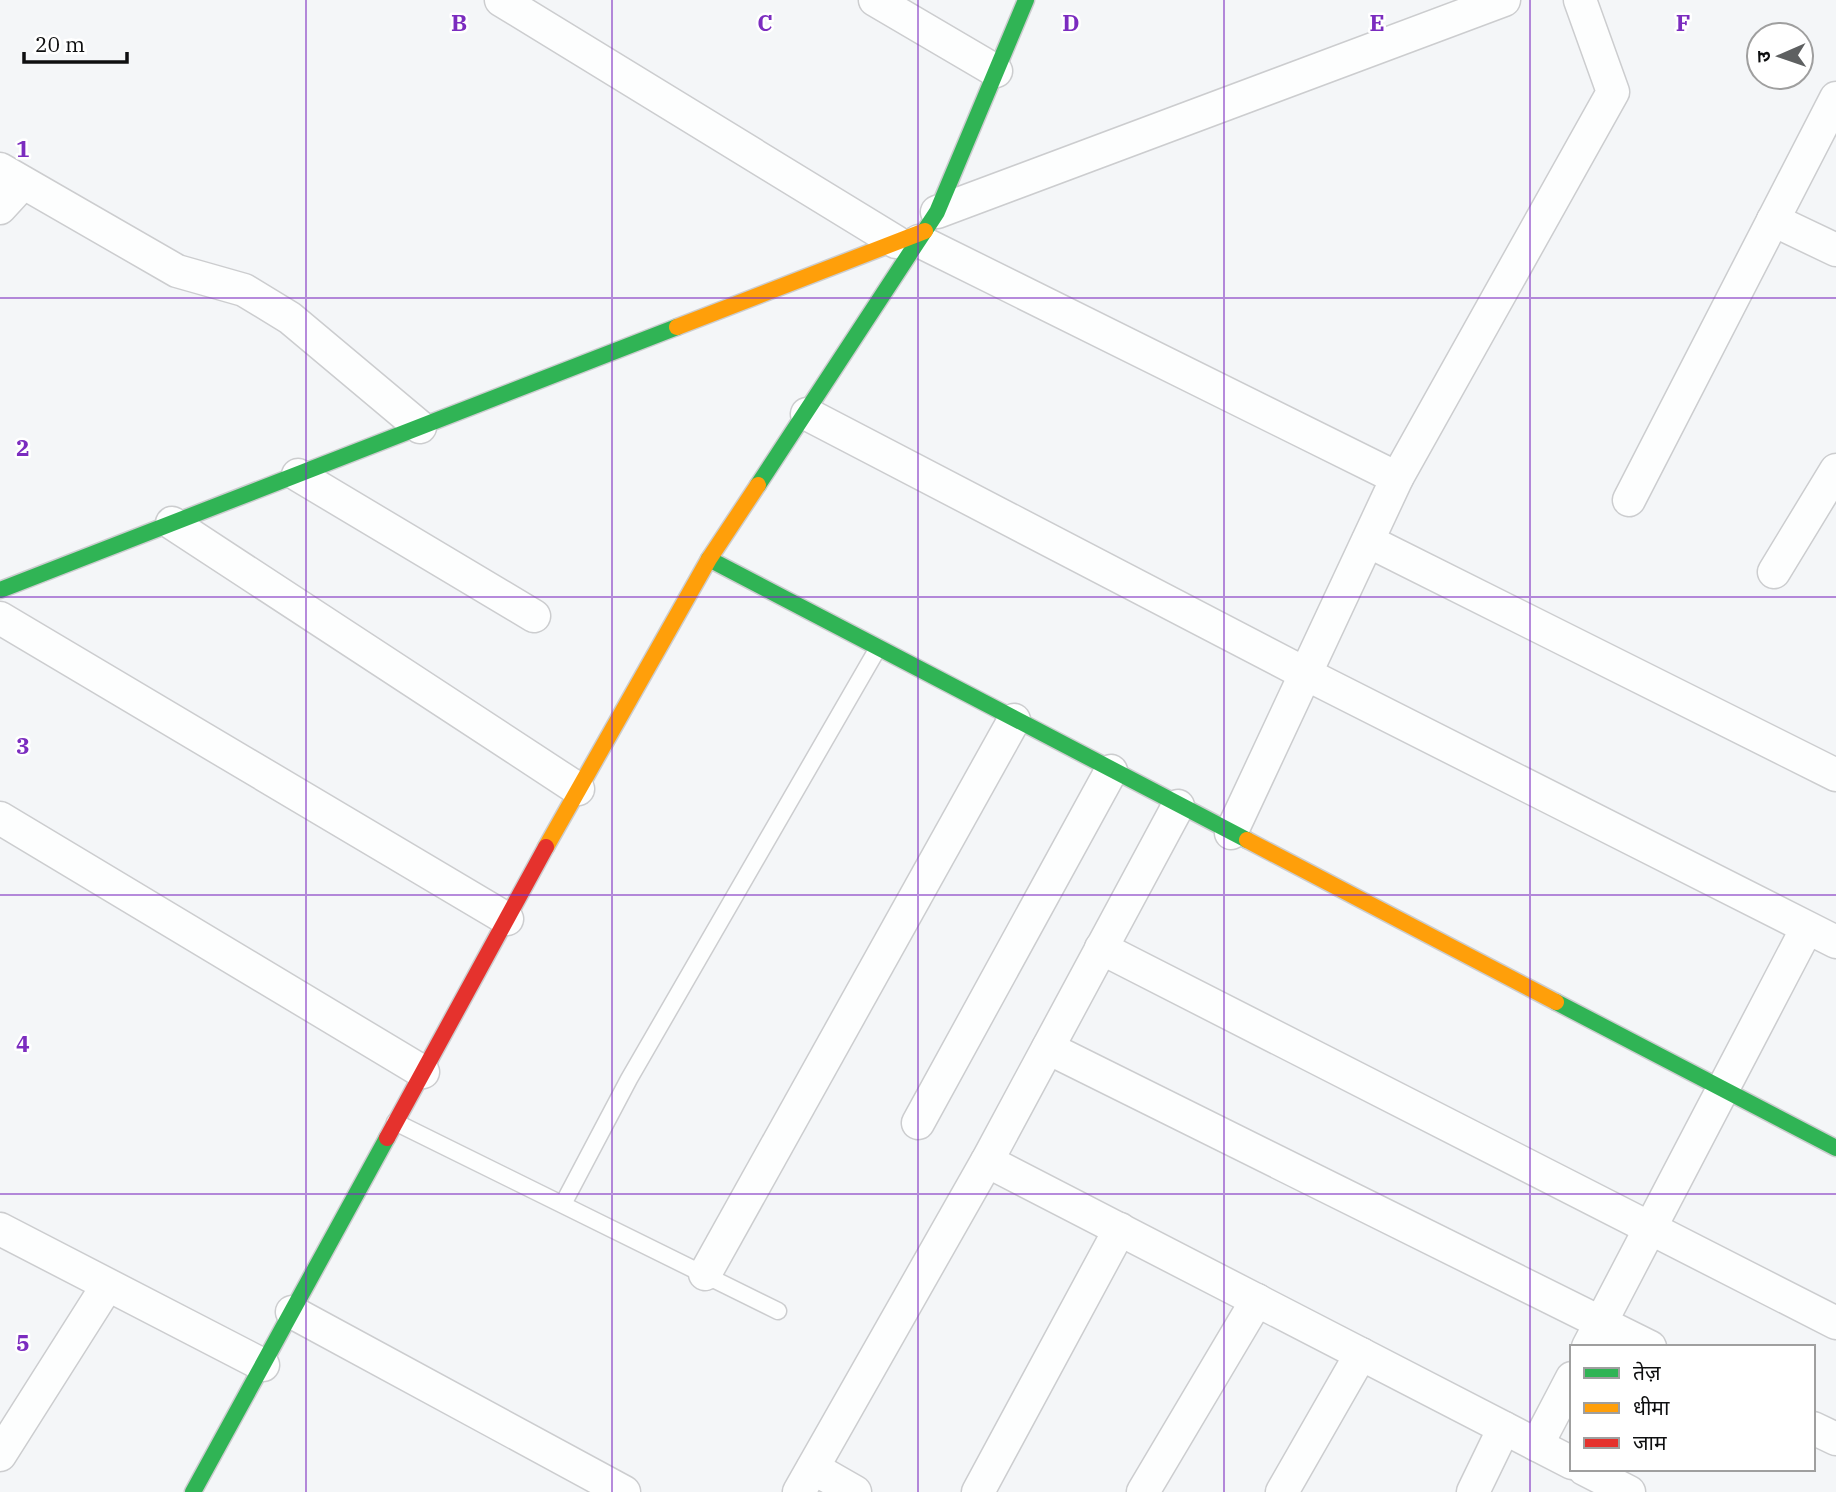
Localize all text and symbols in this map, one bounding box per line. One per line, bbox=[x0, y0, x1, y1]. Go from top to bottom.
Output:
text: B bbox=[451, 7, 467, 37]
text: C bbox=[757, 7, 773, 37]
text: D bbox=[1062, 7, 1080, 37]
text: E bbox=[1369, 7, 1385, 37]
text: F bbox=[1676, 7, 1690, 37]
scale bar bbox=[24, 21, 128, 65]
north arrow bbox=[1745, 21, 1815, 91]
text: 20 m bbox=[35, 30, 85, 58]
text: उ bbox=[1751, 50, 1775, 63]
text: 1 bbox=[16, 133, 30, 163]
text: 2 bbox=[16, 432, 30, 462]
text: 3 bbox=[16, 730, 30, 760]
text: 4 bbox=[16, 1028, 30, 1058]
text: 5 bbox=[16, 1327, 30, 1357]
legend bbox=[1570, 1345, 1815, 1471]
text: तेज़ bbox=[1633, 1358, 1661, 1386]
text: धीमा bbox=[1633, 1393, 1670, 1421]
text: जाम bbox=[1633, 1428, 1667, 1456]

